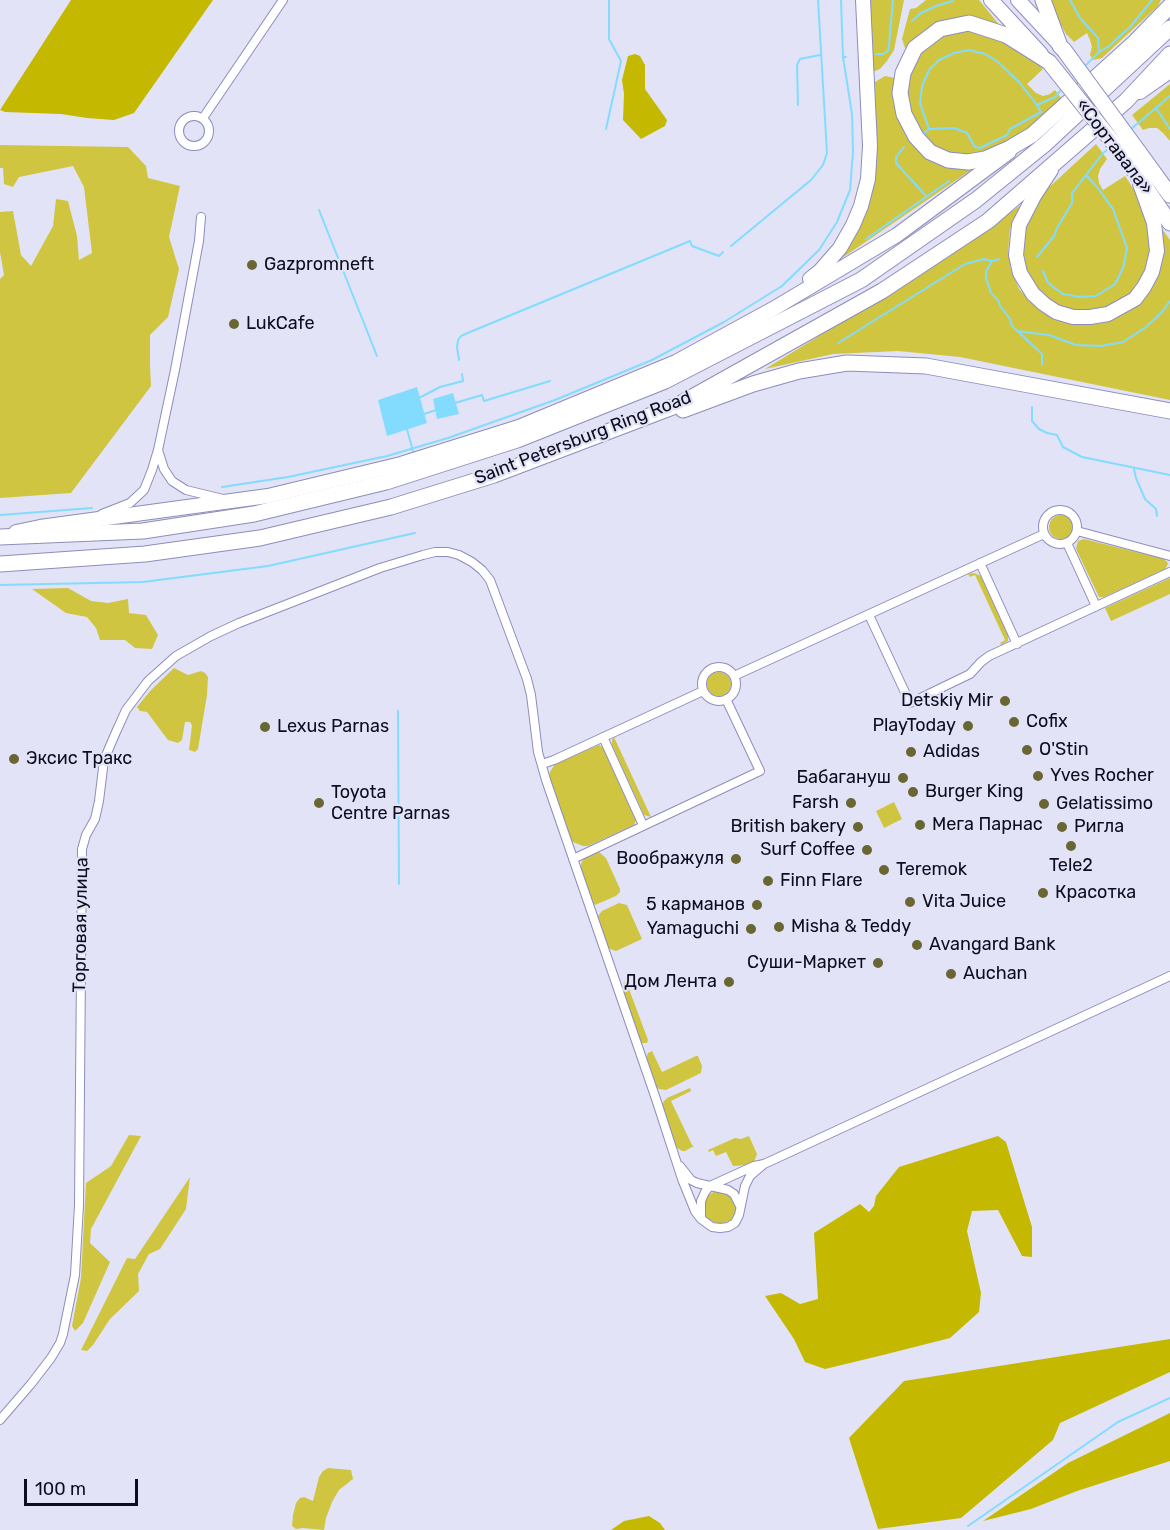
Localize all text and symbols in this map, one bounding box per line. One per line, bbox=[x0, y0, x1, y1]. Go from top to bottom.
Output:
street label: «Сортавала» bbox=[1071, 95, 1157, 199]
place label: Gazpromneft bbox=[264, 254, 374, 276]
marker: Gazpromneft bbox=[245, 258, 259, 272]
place label: LukCafe bbox=[246, 313, 314, 335]
marker: LukCafe bbox=[227, 317, 241, 331]
street label: Saint Petersburg Ring Road bbox=[472, 387, 694, 489]
place label: Detskiy Mir bbox=[901, 690, 993, 712]
marker: Detskiy Mir bbox=[998, 694, 1012, 708]
place label: Cofix bbox=[1026, 711, 1068, 733]
place label: PlayToday bbox=[872, 715, 956, 737]
marker: Cofix bbox=[1007, 715, 1021, 729]
place label: Lexus Parnas bbox=[277, 716, 389, 738]
marker: PlayToday bbox=[961, 719, 975, 733]
marker: Lexus Parnas bbox=[258, 720, 272, 734]
place label: O'Stin bbox=[1039, 739, 1089, 761]
place label: Adidas bbox=[923, 741, 980, 763]
marker: O'Stin bbox=[1020, 743, 1034, 757]
marker: Adidas bbox=[904, 745, 918, 759]
place label: Эксис Тракс bbox=[26, 748, 132, 770]
marker: Эксис Тракс bbox=[7, 752, 21, 766]
place label: Yves Rocher bbox=[1050, 765, 1154, 787]
place label: Бабагануш bbox=[796, 767, 891, 789]
marker: Yves Rocher bbox=[1031, 769, 1045, 783]
marker: Бабагануш bbox=[896, 771, 910, 785]
place label: Burger King bbox=[925, 781, 1023, 803]
place label: Toyota Centre Parnas bbox=[331, 782, 450, 824]
marker: Burger King bbox=[906, 785, 920, 799]
place label: Farsh bbox=[792, 792, 839, 814]
place label: Gelatissimo bbox=[1056, 793, 1153, 815]
marker: Toyota Centre Parnas bbox=[312, 796, 326, 810]
marker: Farsh bbox=[844, 796, 858, 810]
marker: Gelatissimo bbox=[1037, 797, 1051, 811]
place label: Мега Парнас bbox=[932, 814, 1043, 836]
place label: British bakery bbox=[730, 816, 846, 838]
place label: Ригла bbox=[1074, 816, 1124, 838]
marker: Мега Парнас bbox=[913, 818, 927, 832]
marker: British bakery bbox=[851, 820, 865, 834]
marker: Ригла bbox=[1055, 820, 1069, 834]
place label: Surf Coffee bbox=[760, 839, 855, 861]
marker: Tele2 bbox=[1064, 839, 1078, 853]
marker: Surf Coffee bbox=[860, 843, 874, 857]
place label: Воображуля bbox=[616, 848, 724, 870]
marker: Воображуля bbox=[729, 852, 743, 866]
place label: Tele2 bbox=[1049, 855, 1093, 877]
street label: Торговая улица bbox=[69, 857, 93, 993]
place label: Teremok bbox=[896, 859, 967, 881]
marker: Teremok bbox=[877, 863, 891, 877]
place label: Finn Flare bbox=[780, 870, 863, 892]
marker: Finn Flare bbox=[761, 874, 775, 888]
place label: Красотка bbox=[1055, 882, 1136, 904]
marker: Красотка bbox=[1036, 886, 1050, 900]
place label: Vita Juice bbox=[922, 891, 1006, 913]
place label: 5 карманов bbox=[646, 894, 745, 916]
marker: Vita Juice bbox=[903, 895, 917, 909]
marker: 5 карманов bbox=[750, 898, 764, 912]
place label: Misha & Teddy bbox=[791, 916, 911, 938]
place label: Yamaguchi bbox=[646, 918, 739, 940]
marker: Misha & Teddy bbox=[772, 920, 786, 934]
marker: Yamaguchi bbox=[744, 922, 758, 936]
place label: Avangard Bank bbox=[929, 934, 1056, 956]
marker: Avangard Bank bbox=[910, 938, 924, 952]
place label: Суши-Маркет bbox=[747, 952, 866, 974]
marker: Суши-Маркет bbox=[871, 956, 885, 970]
place label: Auchan bbox=[963, 963, 1028, 985]
marker: Auchan bbox=[944, 967, 958, 981]
place label: Дом Лента bbox=[624, 971, 717, 993]
marker: Дом Лента bbox=[722, 975, 736, 989]
scale bar bbox=[27, 1467, 141, 1505]
text: 100 m bbox=[35, 1478, 86, 1500]

